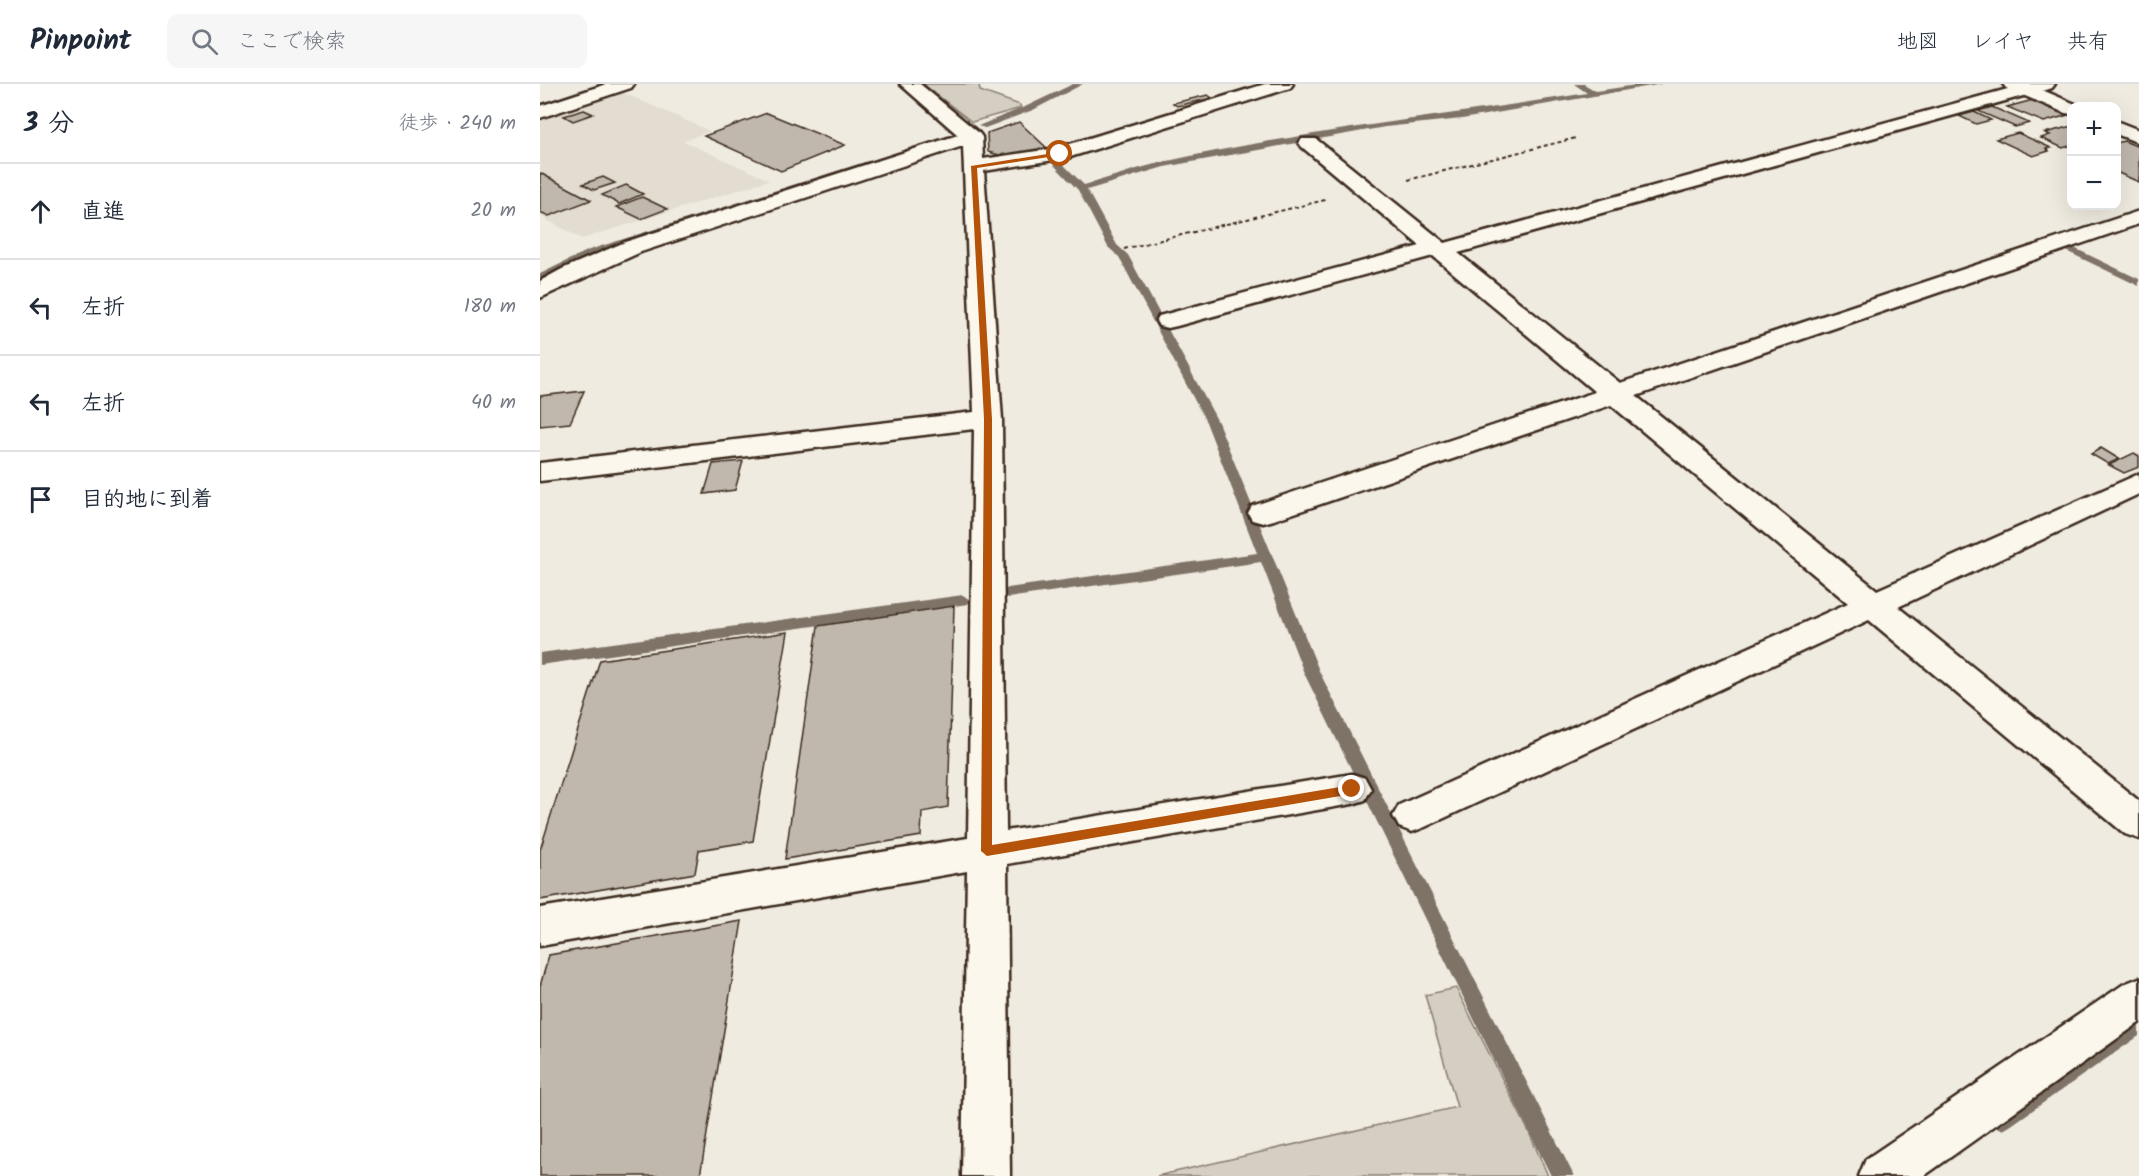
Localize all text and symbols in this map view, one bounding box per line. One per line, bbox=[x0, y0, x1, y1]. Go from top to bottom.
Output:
search box bbox=[167, 14, 587, 68]
text: Pinpoint bbox=[30, 19, 131, 64]
icon: search bbox=[188, 25, 221, 58]
text: ここで検索 bbox=[236, 25, 346, 60]
text: 地図 bbox=[1897, 26, 1939, 59]
text: レイヤ bbox=[1972, 26, 2034, 59]
text: 共有 bbox=[2067, 26, 2109, 59]
map controls bbox=[2067, 102, 2121, 210]
button: + bbox=[2067, 102, 2121, 156]
text: 3 分 bbox=[24, 103, 74, 145]
text: 徒歩 · 240 m bbox=[399, 108, 516, 140]
route start bbox=[1046, 140, 1072, 166]
button: − bbox=[2067, 156, 2121, 210]
icon: ahead bbox=[24, 195, 57, 228]
text: 直進 bbox=[81, 195, 125, 230]
text: 20 m bbox=[470, 195, 516, 227]
icon: left bbox=[24, 291, 57, 324]
text: 左折 bbox=[81, 291, 125, 326]
text: 180 m bbox=[464, 291, 516, 323]
icon: left bbox=[24, 387, 57, 420]
text: 左折 bbox=[81, 387, 125, 422]
text: 40 m bbox=[471, 387, 516, 419]
icon: arrive bbox=[24, 483, 57, 516]
text: 目的地に到着 bbox=[81, 483, 213, 518]
route end bbox=[1338, 775, 1364, 801]

